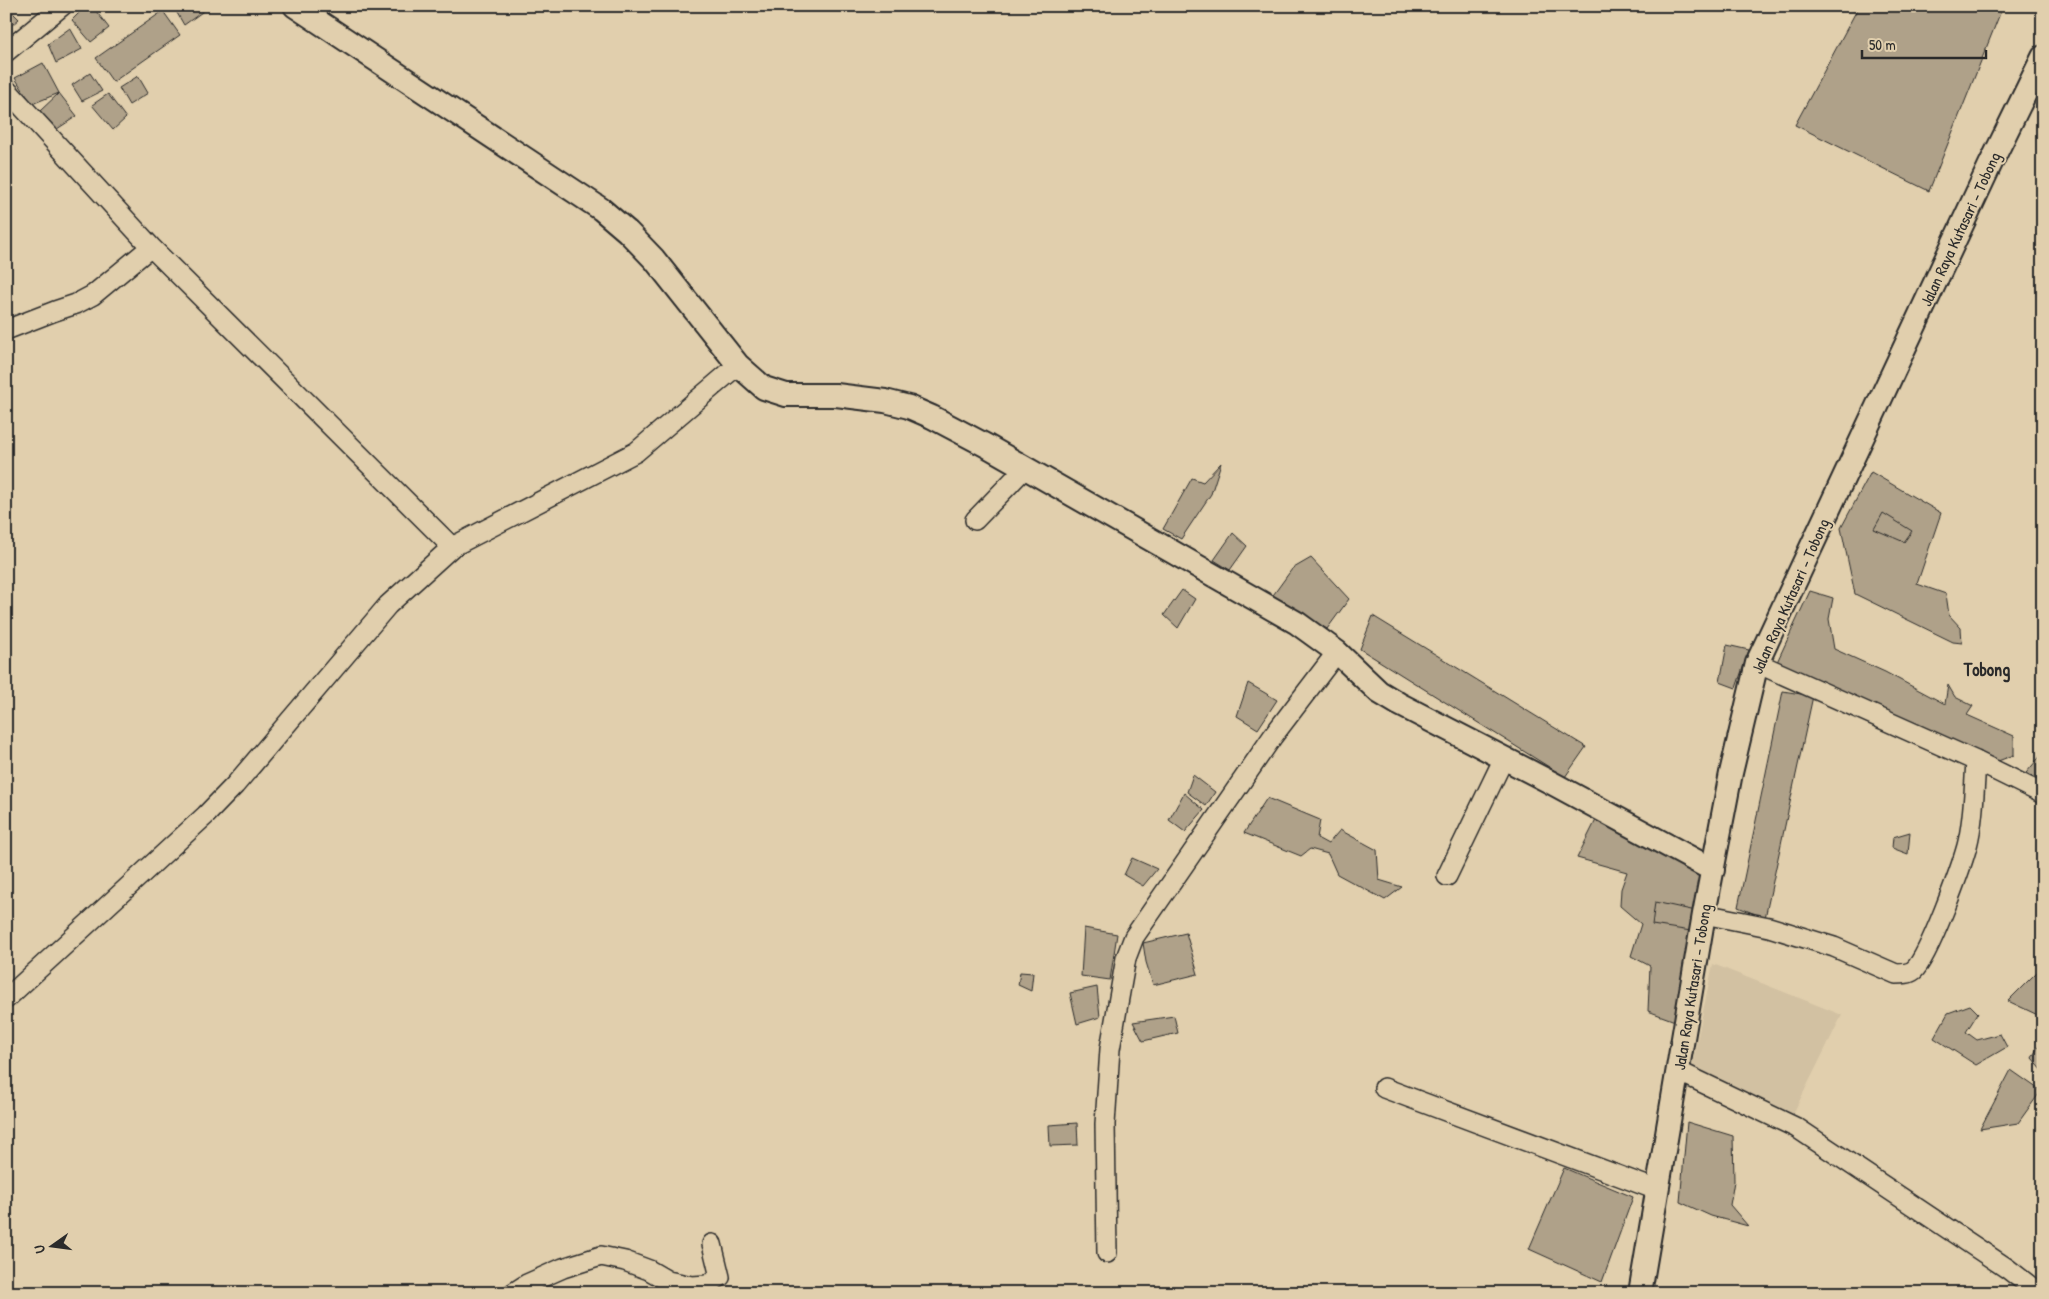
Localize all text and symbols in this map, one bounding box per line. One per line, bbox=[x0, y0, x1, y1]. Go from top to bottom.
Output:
scale bar bbox=[1862, 28, 1985, 60]
text: 50 m bbox=[1869, 34, 1896, 55]
street label: Jalan Raya Kutasari - Tobong bbox=[1915, 148, 2005, 310]
street label: Jalan Raya Kutasari - Tobong bbox=[1746, 515, 1834, 677]
district label: Tobong bbox=[1963, 657, 2010, 683]
street label: Jalan Raya Kutasari - Tobong bbox=[1668, 902, 1716, 1072]
north arrow bbox=[28, 1222, 78, 1272]
text: U bbox=[29, 1243, 49, 1255]

